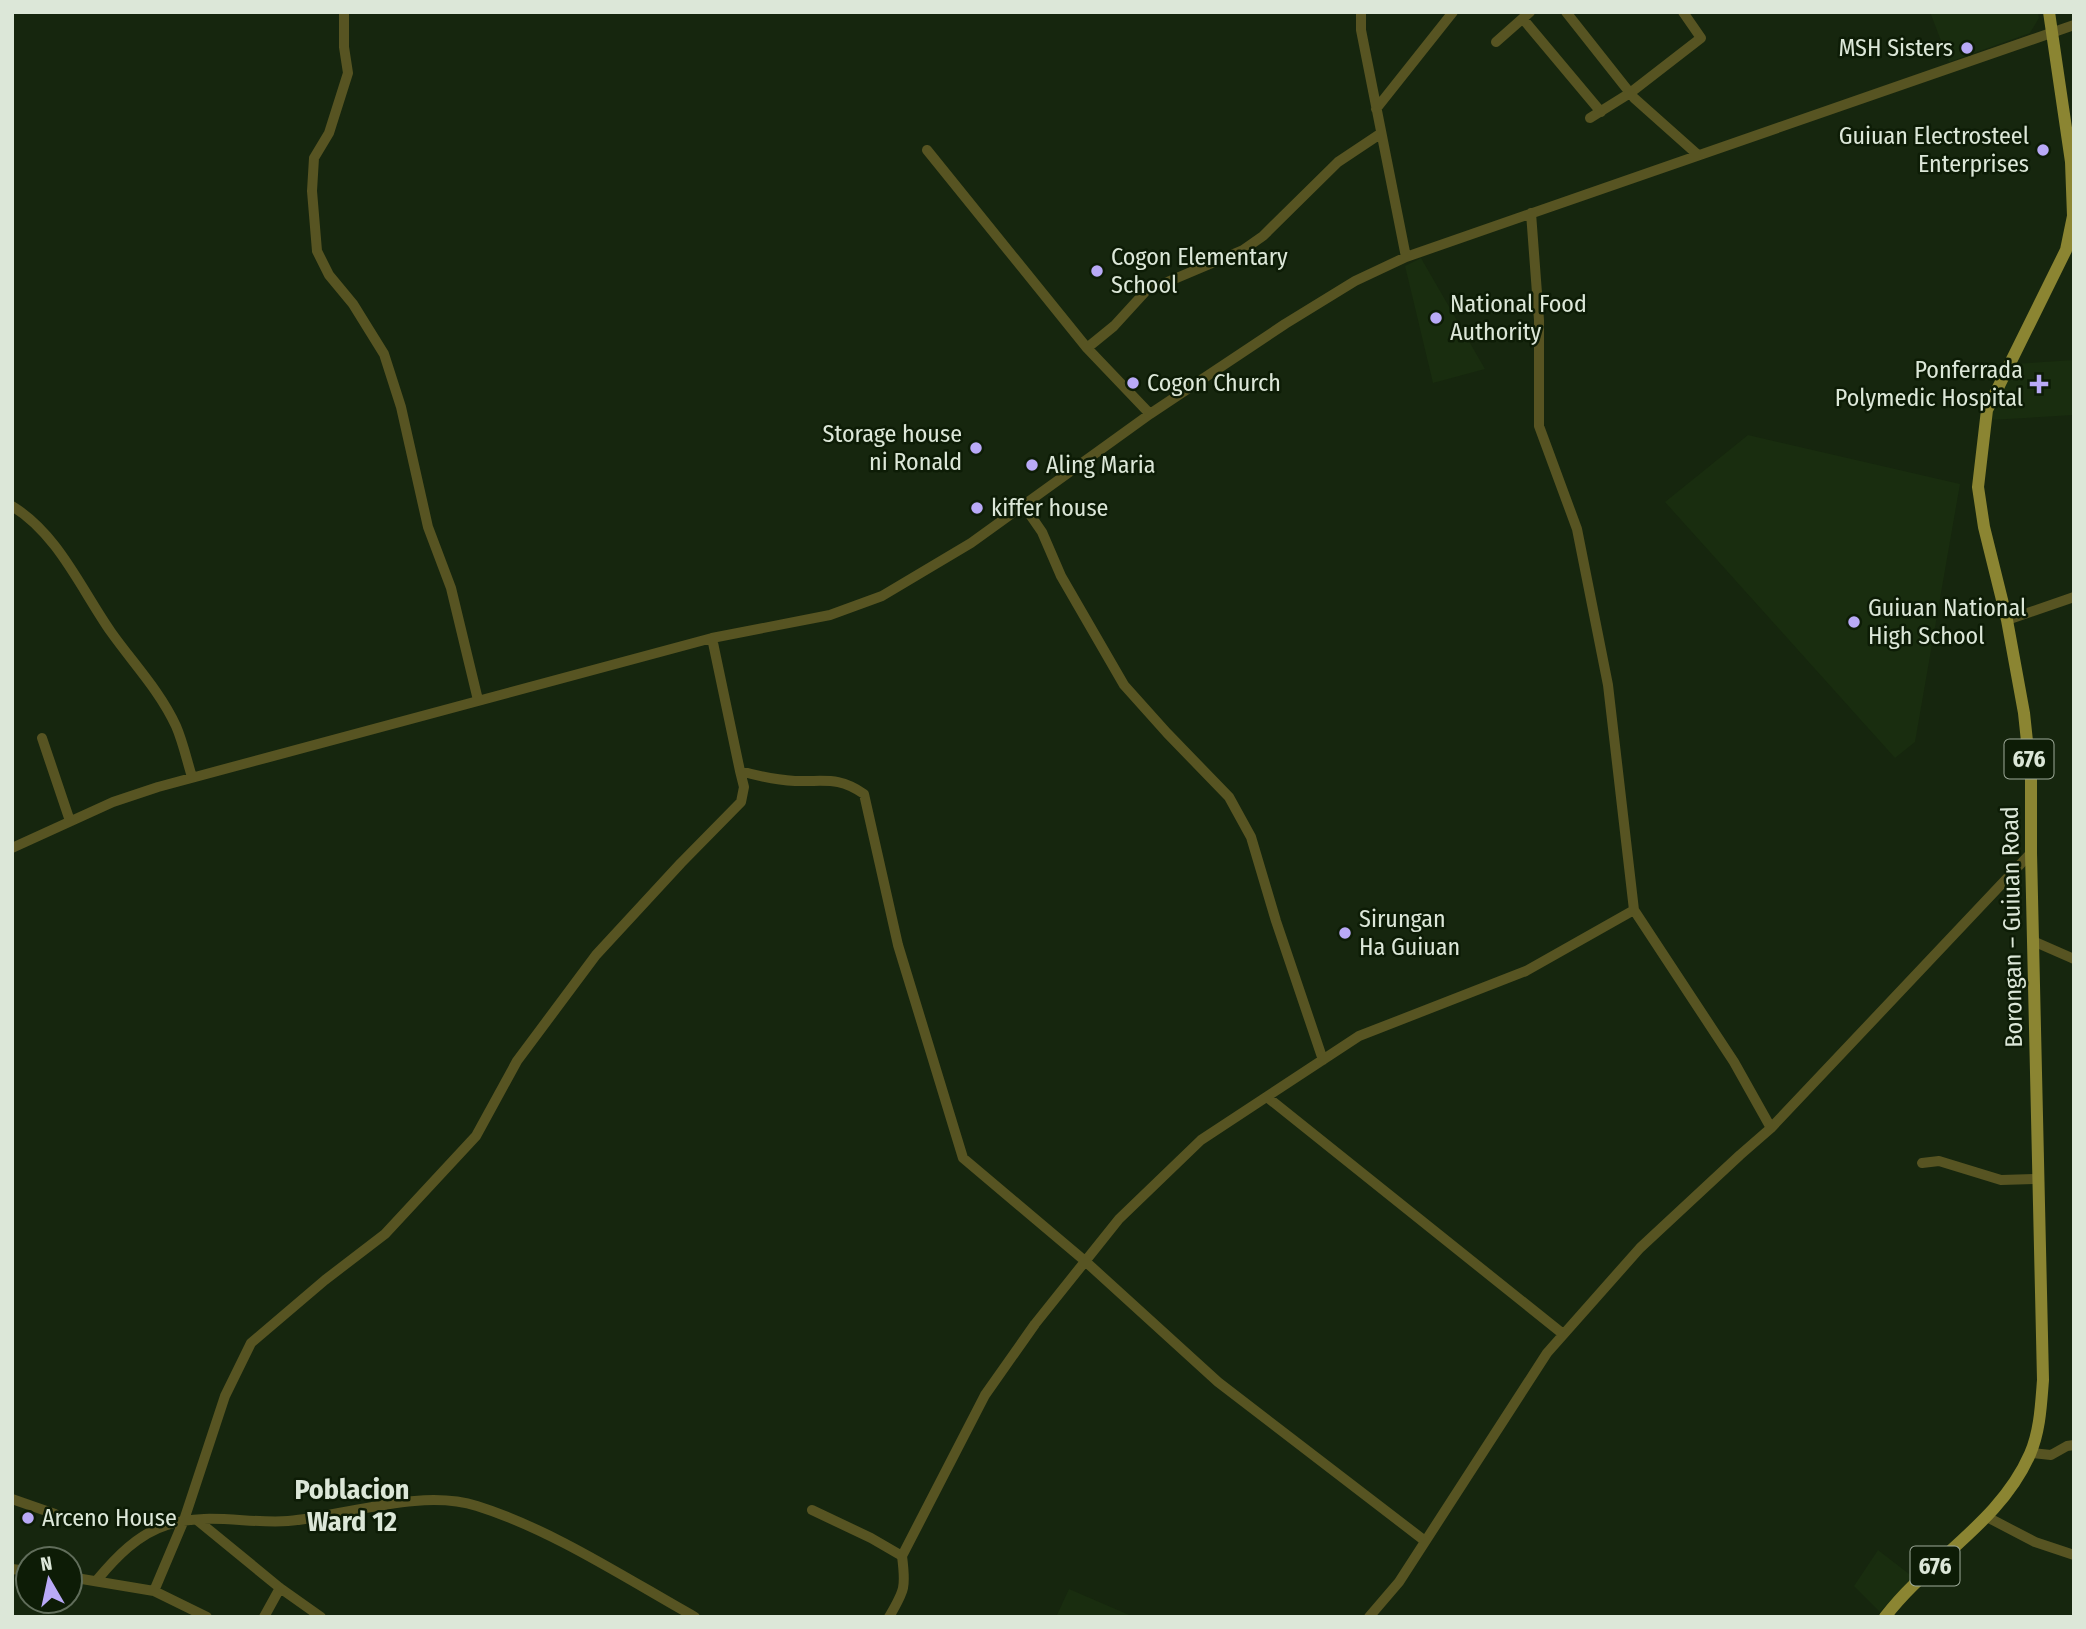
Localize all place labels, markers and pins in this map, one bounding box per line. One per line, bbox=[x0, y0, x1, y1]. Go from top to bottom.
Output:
place label: MSH Sisters bbox=[1838, 34, 1953, 62]
marker: MSH Sisters bbox=[1959, 40, 1975, 56]
place label: Guiuan Electrosteel Enterprises bbox=[1839, 122, 2029, 178]
marker: Guiuan Electrosteel Enterprises bbox=[2035, 142, 2051, 158]
place label: Cogon Elementary School bbox=[1111, 243, 1288, 299]
marker: Cogon Elementary School bbox=[1089, 263, 1105, 279]
place label: National Food Authority bbox=[1450, 290, 1587, 346]
marker: National Food Authority bbox=[1428, 310, 1444, 326]
place label: Ponferrada Polymedic Hospital bbox=[1835, 356, 2023, 412]
place label: Cogon Church bbox=[1147, 369, 1281, 397]
marker: Ponferrada Polymedic Hospital bbox=[2029, 374, 2049, 394]
marker: Cogon Church bbox=[1125, 375, 1141, 391]
place label: Storage house ni Ronald bbox=[823, 420, 962, 476]
marker: Storage house ni Ronald bbox=[968, 440, 984, 456]
place label: Aling Maria bbox=[1046, 451, 1156, 479]
marker: Aling Maria bbox=[1024, 457, 1040, 473]
place label: kiffer house bbox=[991, 494, 1108, 522]
marker: kiffer house bbox=[969, 500, 985, 516]
place label: Guiuan National High School bbox=[1868, 594, 2026, 650]
marker: Guiuan National High School bbox=[1846, 614, 1862, 630]
place label: Sirungan Ha Guiuan bbox=[1359, 905, 1460, 961]
marker: Sirungan Ha Guiuan bbox=[1337, 925, 1353, 941]
place label: Arceno House bbox=[42, 1504, 177, 1532]
marker: Arceno House bbox=[20, 1510, 36, 1526]

